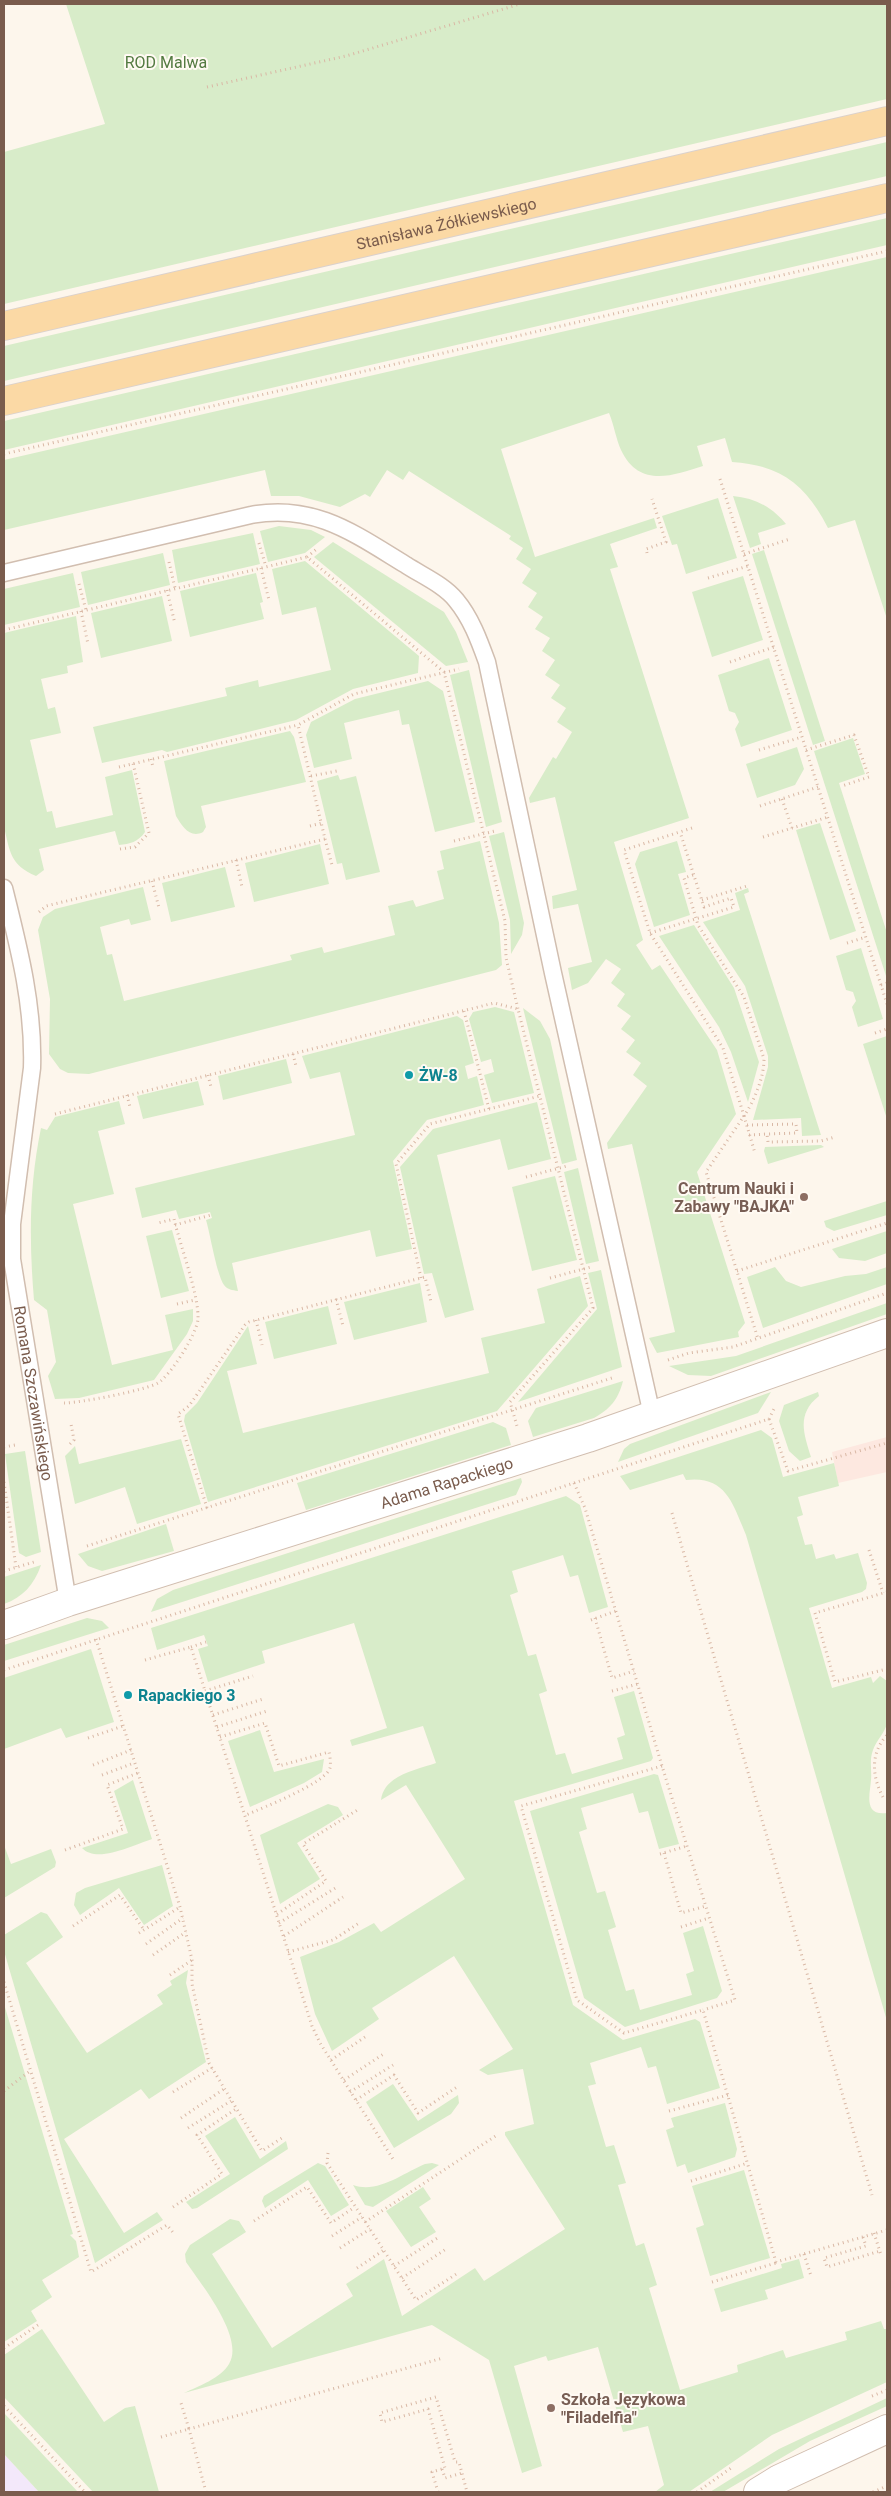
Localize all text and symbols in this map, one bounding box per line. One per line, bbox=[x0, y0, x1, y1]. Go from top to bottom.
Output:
park label: ROD Malwa bbox=[125, 53, 207, 72]
street label: Stanisława Żółkiewskiego bbox=[354, 194, 538, 254]
place label: ŻW-8 bbox=[419, 1066, 458, 1085]
marker: ŻW-8 bbox=[403, 1069, 415, 1081]
place label: Centrum Nauki i Zabawy "BAJKA" bbox=[674, 1179, 794, 1216]
marker: Centrum Nauki i Zabawy "BAJKA" bbox=[798, 1191, 810, 1203]
street label: Romana Szczawińskiego bbox=[10, 1304, 57, 1482]
street label: Adama Rapackiego bbox=[378, 1453, 515, 1513]
place label: Rapackiego 3 bbox=[138, 1686, 235, 1705]
marker: Rapackiego 3 bbox=[122, 1689, 134, 1701]
place label: Szkoła Językowa "Filadelfia" bbox=[561, 2390, 686, 2427]
marker: Szkoła Językowa "Filadelfia" bbox=[545, 2402, 557, 2414]

